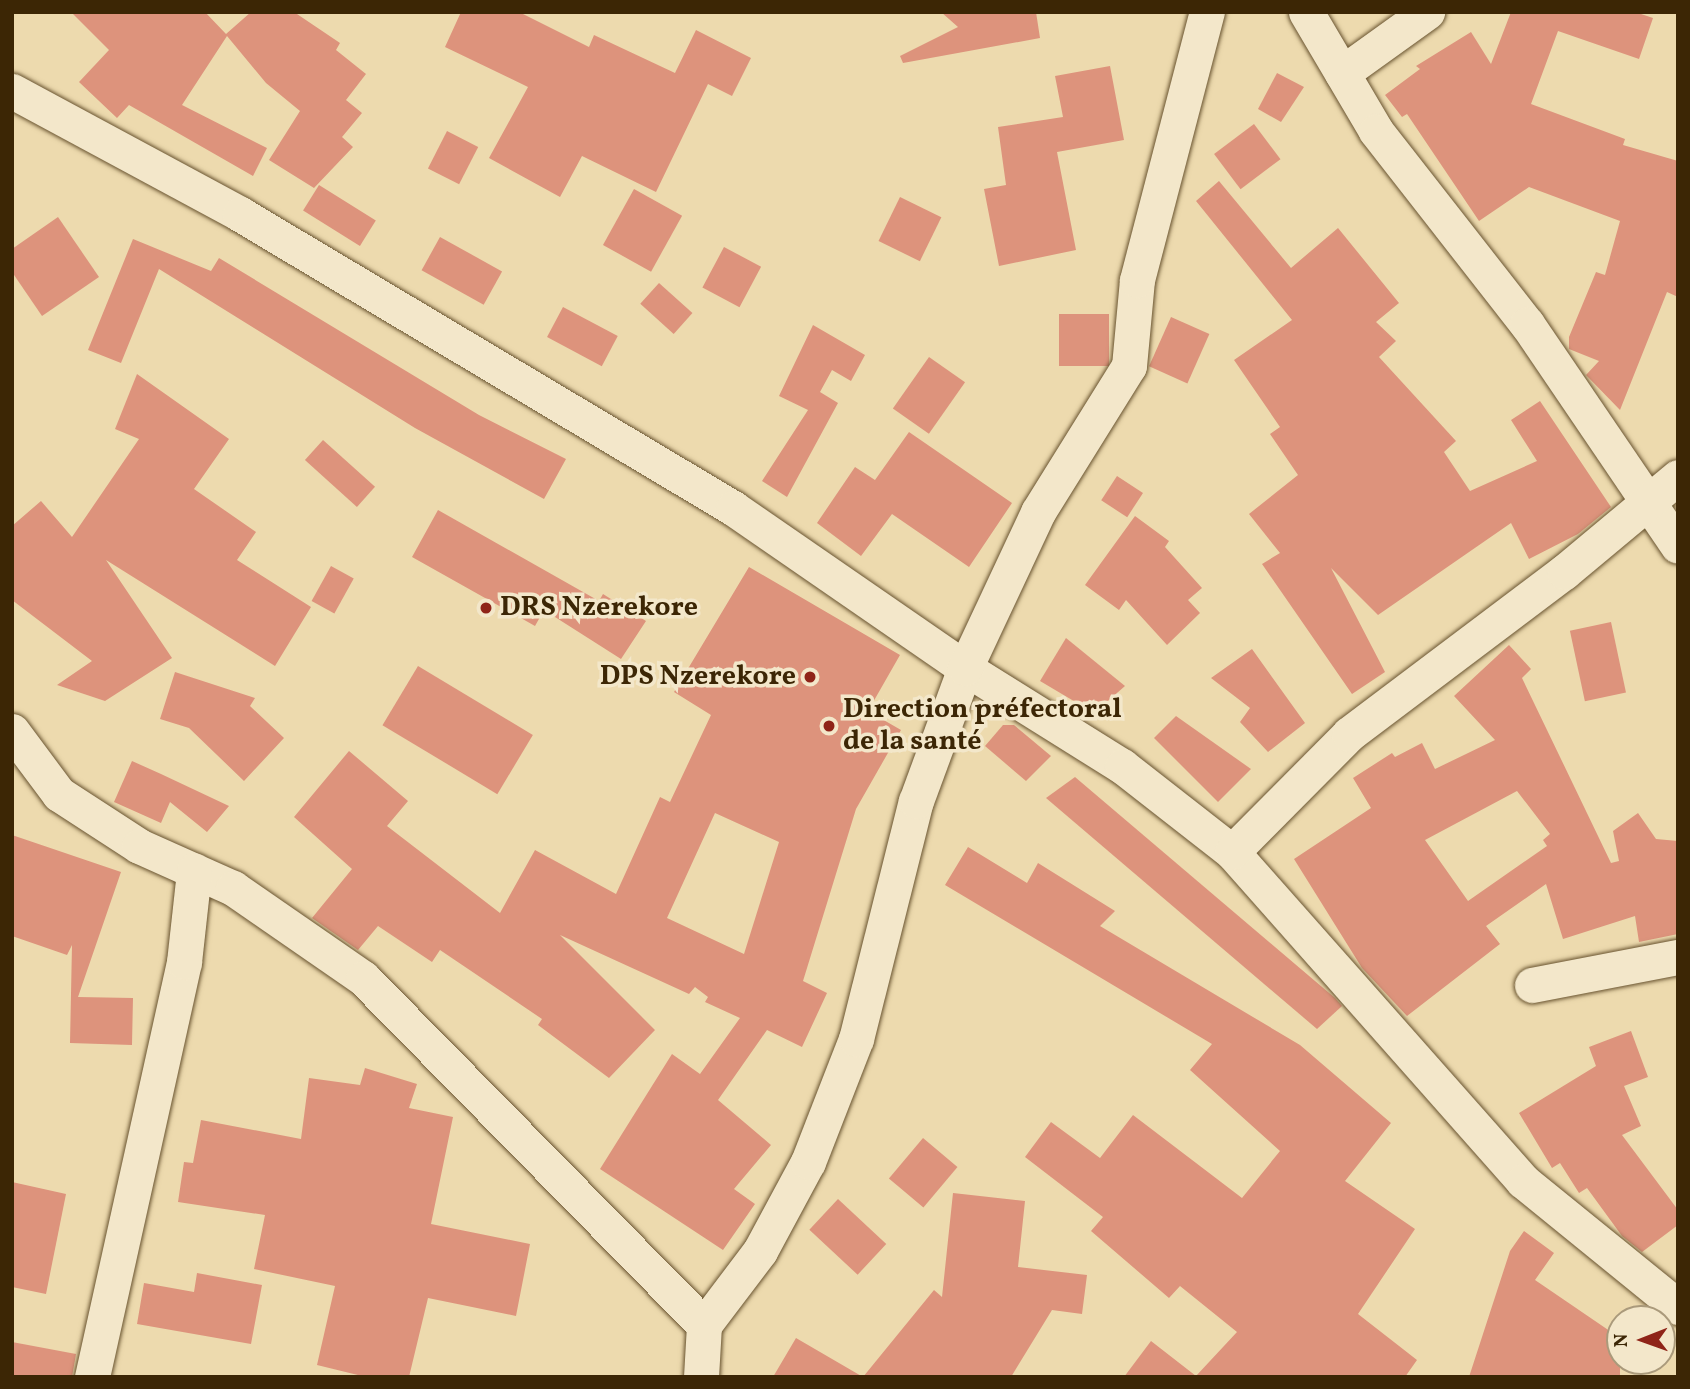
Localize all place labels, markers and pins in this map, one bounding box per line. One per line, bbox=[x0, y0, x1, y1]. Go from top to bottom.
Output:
place label: DRS Nzerekore bbox=[500, 591, 698, 625]
marker: DRS Nzerekore bbox=[478, 600, 494, 616]
place label: DPS Nzerekore bbox=[600, 660, 796, 694]
marker: DPS Nzerekore bbox=[802, 669, 818, 685]
place label: Direction préfectoral de la santé bbox=[843, 693, 1122, 759]
marker: Direction préfectoral de la santé bbox=[821, 718, 837, 734]

